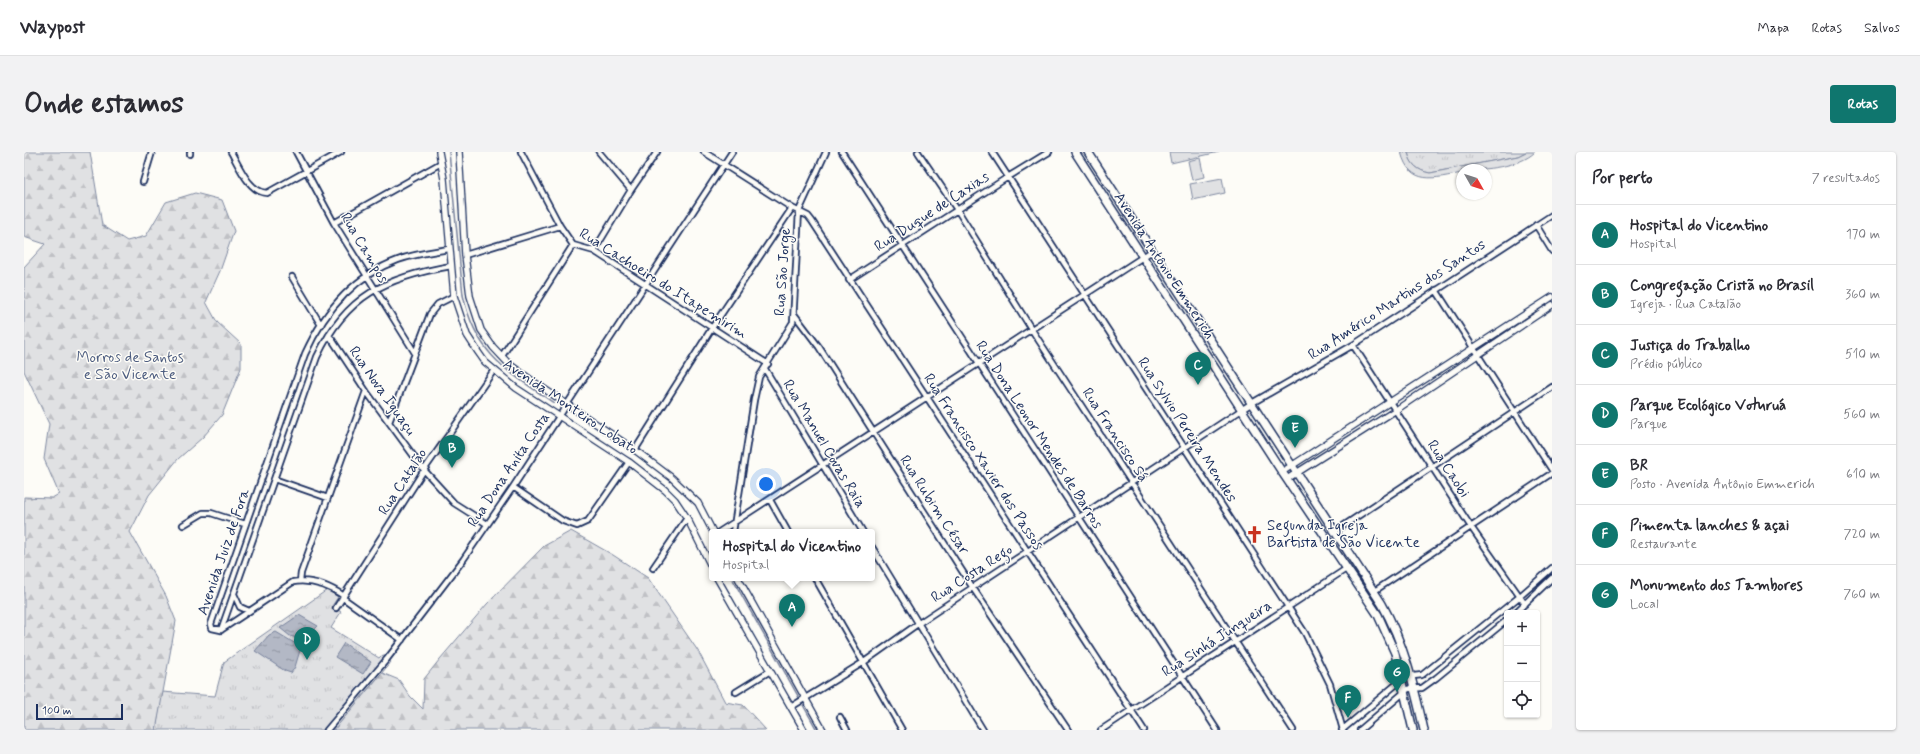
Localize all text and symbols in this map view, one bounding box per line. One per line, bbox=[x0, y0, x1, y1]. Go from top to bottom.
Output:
text: Waypost bbox=[20, 15, 85, 40]
text: Mapa bbox=[1758, 19, 1789, 37]
text: Rotas bbox=[1811, 19, 1842, 37]
text: Salvos bbox=[1864, 19, 1900, 37]
button: Rotas bbox=[1830, 85, 1896, 123]
text: Onde estamos bbox=[24, 86, 184, 123]
north arrow bbox=[1456, 164, 1492, 200]
street label: Rua Duque de Caxias bbox=[871, 167, 994, 257]
text: Por perto bbox=[1592, 167, 1653, 189]
text: 7 resultados bbox=[1812, 170, 1880, 187]
street label: Avenida Antônio Emmerich bbox=[1109, 189, 1219, 344]
street label: Rua Campos bbox=[335, 209, 393, 287]
text: Hospital do Vicentino bbox=[1630, 216, 1768, 236]
street label: Rua Cachoeiro do Itapemirim bbox=[575, 224, 751, 344]
text: A bbox=[1601, 226, 1609, 243]
text: 170 m bbox=[1846, 226, 1880, 243]
street label: Rua São Jorge bbox=[770, 227, 797, 317]
street label: Rua Américo Martins dos Santos bbox=[1304, 235, 1490, 365]
text: Hospital bbox=[1630, 236, 1676, 253]
text: Congregação Cristã no Brasil bbox=[1630, 276, 1814, 296]
text: B bbox=[1601, 286, 1609, 303]
text: 360 m bbox=[1845, 286, 1880, 303]
text: Igreja · Rua Catalão bbox=[1630, 296, 1741, 313]
text: Justiça do Trabalho bbox=[1630, 336, 1750, 356]
street label: Rua Dona Leonor Mendes de Barros bbox=[971, 337, 1108, 533]
street label: Rua Nova Iguaçu bbox=[344, 342, 420, 440]
text: C bbox=[1600, 346, 1610, 363]
text: 510 m bbox=[1845, 346, 1880, 363]
park label: Morros de Santos e São Vicente bbox=[76, 348, 184, 385]
pin: C bbox=[1185, 352, 1211, 385]
street label: Avenida Monteiro Lobato bbox=[499, 354, 641, 460]
street label: Rua Sylvio Pereira Mendes bbox=[1133, 354, 1242, 507]
text: Prédio público bbox=[1630, 356, 1702, 373]
street label: Rua Francisco Xavier dos Passos bbox=[918, 370, 1048, 554]
street label: Rua Manuel Covas Raia bbox=[778, 376, 870, 512]
street label: Rua Francisco Sá bbox=[1077, 384, 1153, 486]
text: Parque Ecológico Voturuá bbox=[1630, 396, 1786, 416]
text: D bbox=[1601, 406, 1609, 423]
text: 560 m bbox=[1843, 406, 1880, 423]
street label: Rua Dona Anita Costa bbox=[463, 408, 555, 531]
pin: E bbox=[1282, 415, 1308, 448]
text: Parque bbox=[1630, 416, 1667, 433]
pin: B bbox=[439, 435, 465, 468]
street label: Rua Caobi bbox=[1422, 436, 1474, 502]
street label: Rua Catalão bbox=[374, 445, 432, 519]
street label: Rua Rubim César bbox=[894, 451, 974, 559]
text: BR bbox=[1630, 456, 1648, 476]
text: E bbox=[1601, 466, 1609, 483]
text: 610 m bbox=[1846, 466, 1880, 483]
your location bbox=[756, 474, 776, 494]
text: Posto · Avenida Antônio Emmerich bbox=[1630, 476, 1815, 493]
street label: Avenida Juiz de Fora bbox=[193, 485, 255, 618]
place label: Segunda Igreja Bartista de São Vicente bbox=[1267, 516, 1420, 553]
text: Pimenta lanches & açai bbox=[1630, 516, 1789, 536]
church icon: Segunda Igreja Bartista de São Vicente bbox=[1244, 525, 1264, 545]
text: F bbox=[1602, 526, 1608, 543]
text: 720 m bbox=[1844, 526, 1880, 543]
popup bbox=[709, 529, 875, 581]
text: Restaurante bbox=[1630, 536, 1697, 553]
text: Hospital do Vicentino bbox=[723, 537, 861, 557]
street label: Rua Costa Rego bbox=[927, 540, 1017, 609]
text: Hospital bbox=[723, 557, 769, 574]
text: Monumento dos Tambores bbox=[1630, 576, 1803, 596]
text: G bbox=[1601, 586, 1609, 603]
text: 760 m bbox=[1843, 586, 1880, 603]
pin: A bbox=[779, 594, 805, 627]
street label: Rua Sinhá Junqueira bbox=[1158, 596, 1276, 682]
text: Local bbox=[1630, 596, 1659, 613]
map controls bbox=[1504, 610, 1540, 718]
button: + bbox=[1504, 610, 1540, 646]
pin: D bbox=[294, 627, 320, 660]
button: − bbox=[1504, 646, 1540, 682]
pin: G bbox=[1384, 659, 1410, 692]
button: locate bbox=[1504, 682, 1540, 718]
pin: F bbox=[1335, 685, 1361, 718]
scale bar bbox=[36, 702, 123, 721]
text: 100 m bbox=[42, 704, 72, 718]

